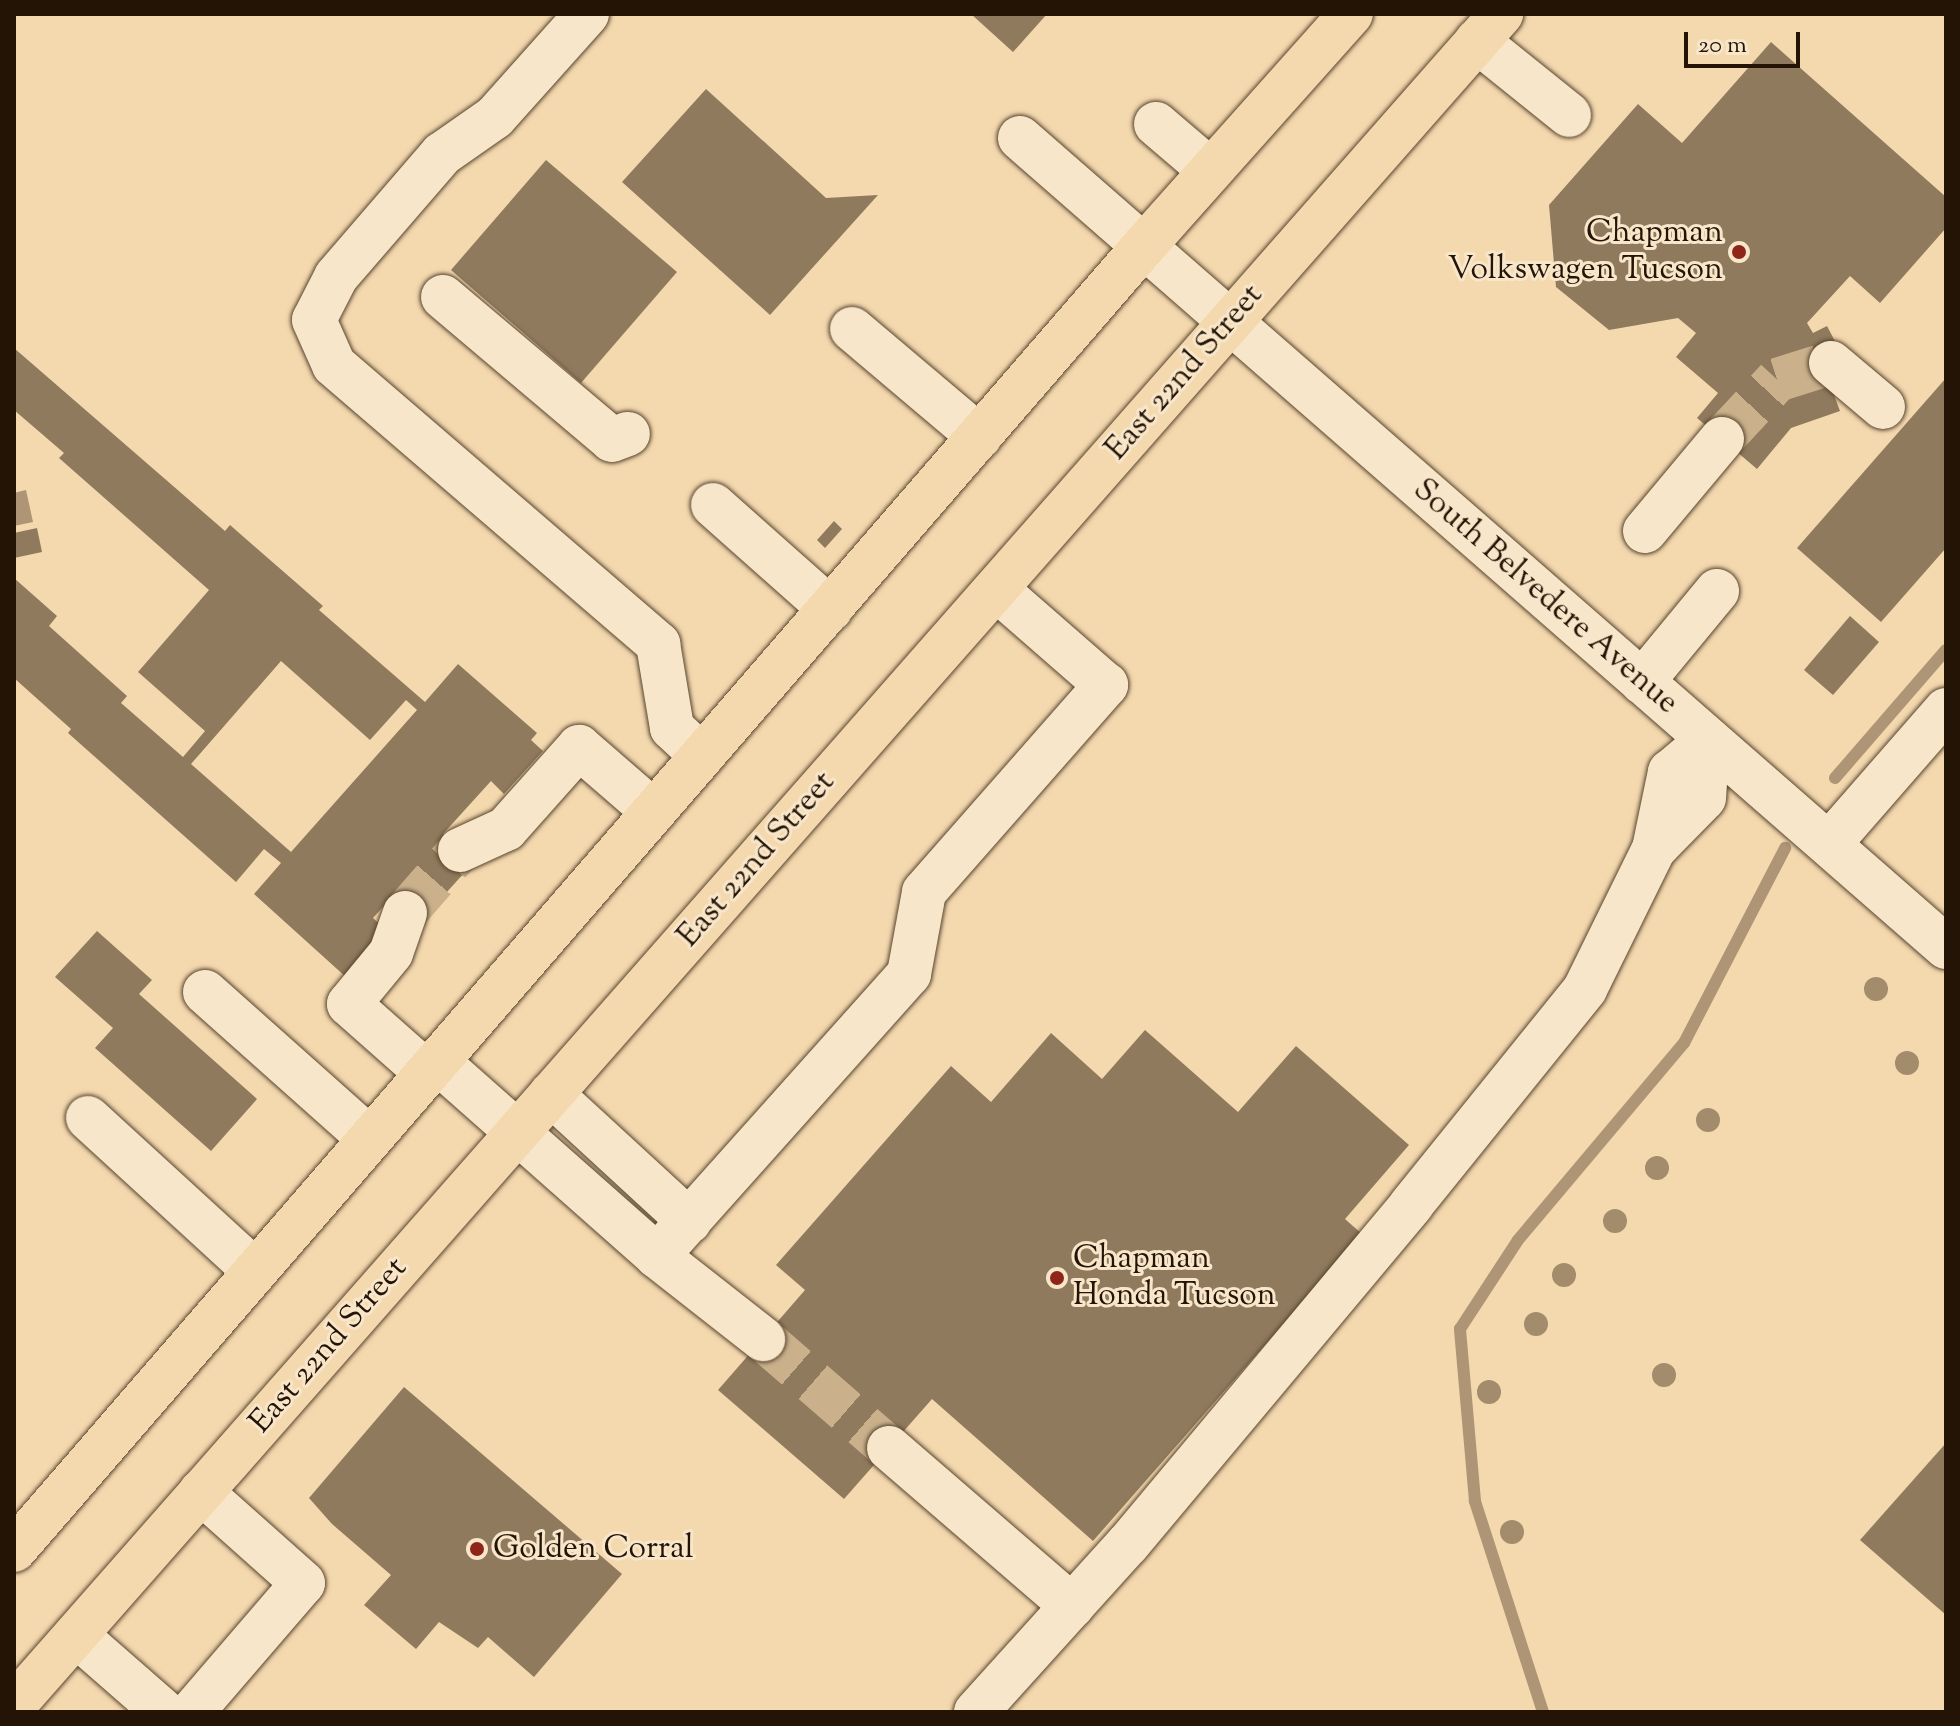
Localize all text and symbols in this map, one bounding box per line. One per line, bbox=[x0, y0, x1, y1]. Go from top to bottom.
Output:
scale bar bbox=[1688, 16, 1804, 66]
text: 20 m bbox=[1698, 29, 1747, 63]
place label: Chapman Volkswagen Tucson bbox=[1448, 215, 1723, 290]
marker: Chapman Volkswagen Tucson bbox=[1730, 243, 1748, 261]
street label: East 22nd Street bbox=[1098, 277, 1272, 469]
street label: South Belvedere Avenue bbox=[1404, 471, 1686, 723]
street label: East 22nd Street bbox=[670, 764, 844, 956]
place label: Chapman Honda Tucson bbox=[1073, 1241, 1276, 1316]
street label: East 22nd Street bbox=[242, 1250, 416, 1442]
marker: Chapman Honda Tucson bbox=[1048, 1269, 1066, 1287]
place label: Golden Corral bbox=[493, 1530, 694, 1568]
marker: Golden Corral bbox=[468, 1540, 486, 1558]

